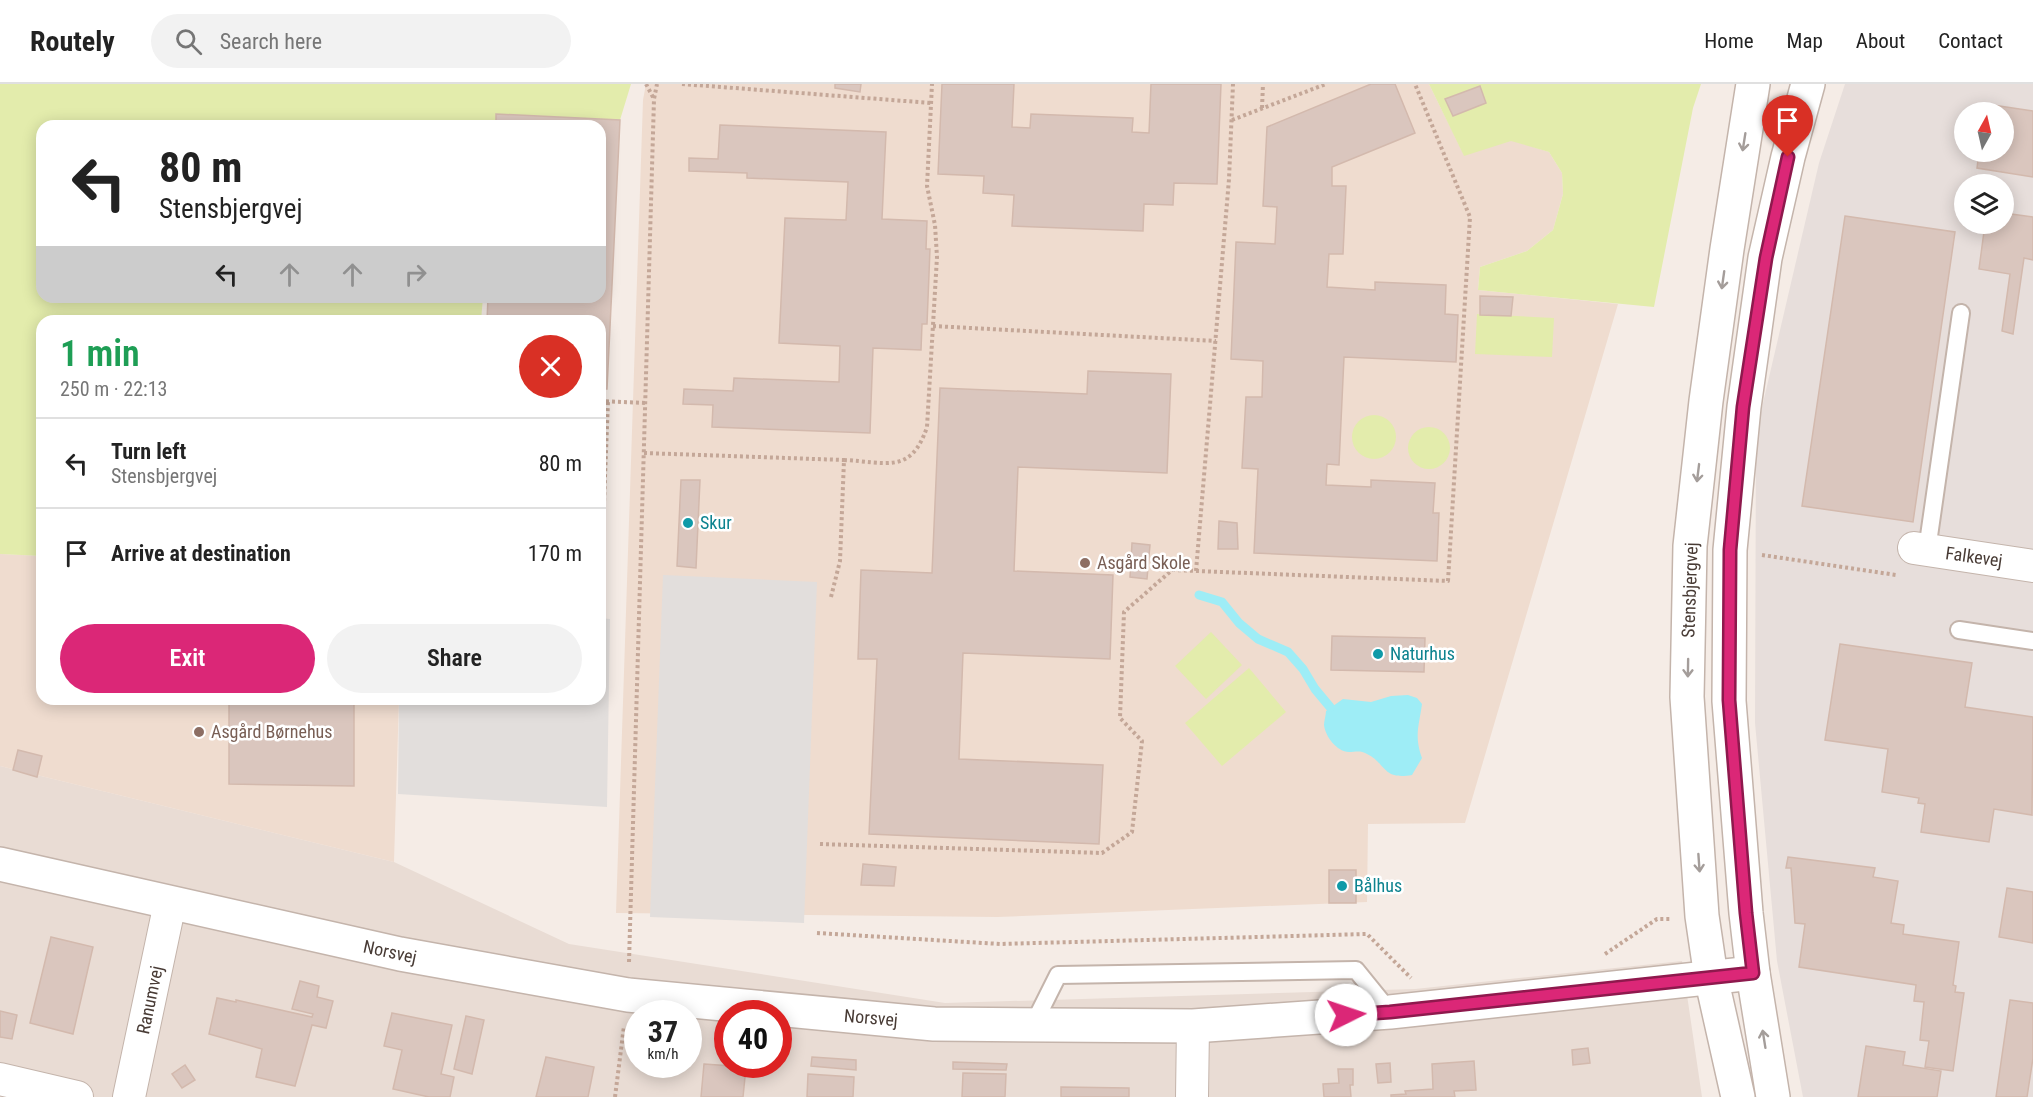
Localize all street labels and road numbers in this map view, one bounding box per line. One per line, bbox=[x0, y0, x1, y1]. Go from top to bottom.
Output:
street label: Stensbjergvej bbox=[1677, 542, 1702, 638]
street label: Falkevej bbox=[1944, 542, 2004, 571]
street label: Norsvej bbox=[362, 936, 419, 967]
street label: Ranumvej bbox=[132, 964, 167, 1036]
street label: Norsvej bbox=[843, 1005, 899, 1030]

